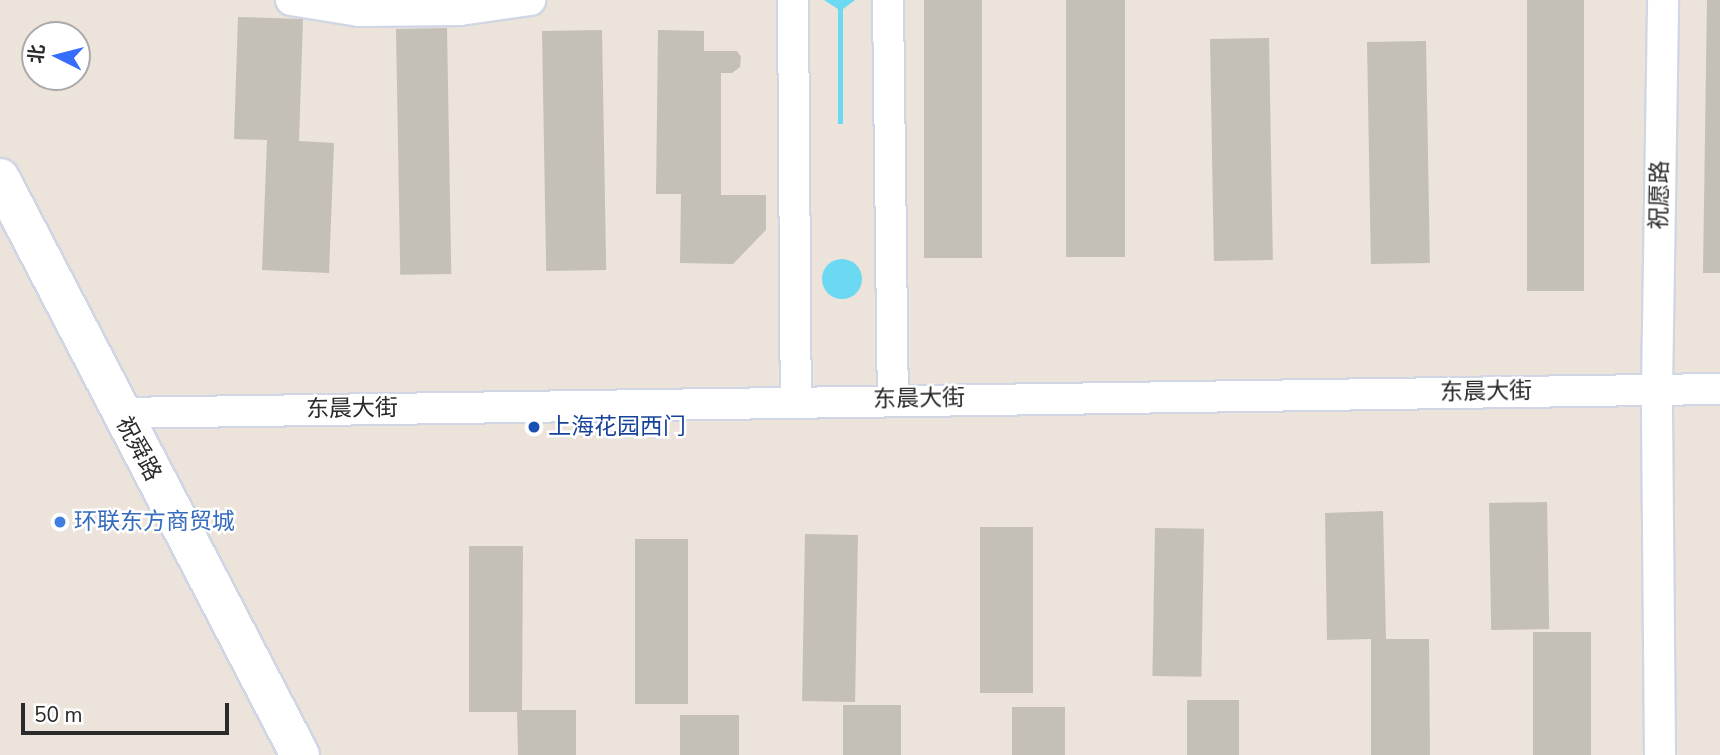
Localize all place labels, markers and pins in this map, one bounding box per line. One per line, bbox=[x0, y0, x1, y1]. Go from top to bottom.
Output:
place label: 上海花园西门 bbox=[548, 413, 686, 441]
marker: 上海花园西门 bbox=[526, 419, 542, 435]
place label: 环联东方商贸城 bbox=[74, 508, 235, 536]
marker: 环联东方商贸城 bbox=[52, 514, 68, 530]

